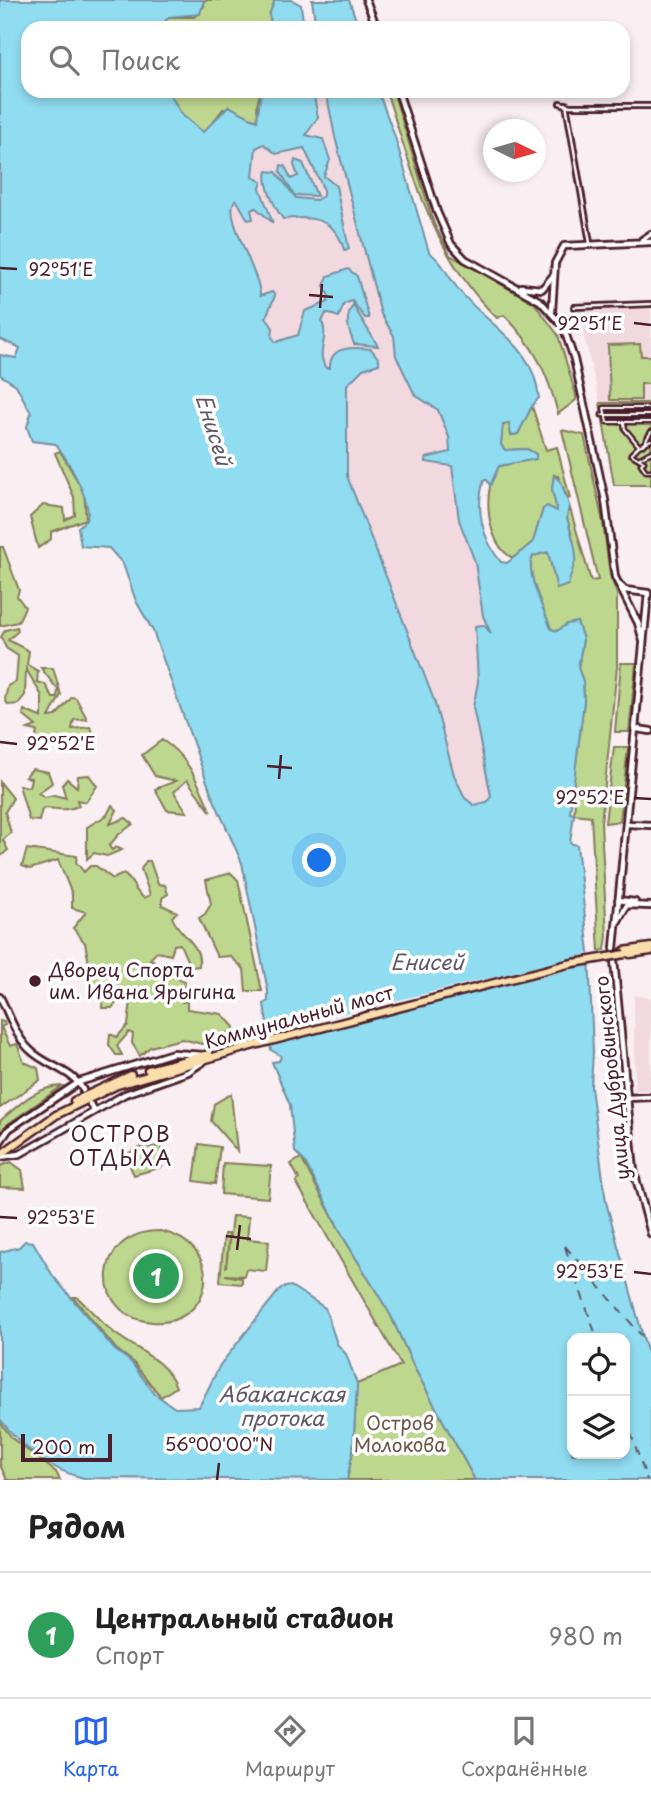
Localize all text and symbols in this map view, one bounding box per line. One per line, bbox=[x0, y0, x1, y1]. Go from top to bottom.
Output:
search box bbox=[21, 21, 630, 98]
text: Поиск bbox=[101, 40, 180, 79]
icon: search bbox=[45, 41, 83, 79]
north arrow bbox=[483, 119, 546, 182]
text: 92°51'E bbox=[28, 255, 94, 282]
text: 92°51'E bbox=[557, 309, 623, 336]
water label: Енисей bbox=[189, 390, 242, 472]
text: 92°52'E bbox=[26, 729, 96, 756]
text: 92°52'E bbox=[555, 783, 625, 810]
your location bbox=[302, 843, 336, 877]
water label: Енисей bbox=[390, 945, 466, 977]
place label: Дворец Спорта им. Ивана Ярыгина bbox=[48, 955, 236, 1005]
marker: Дворец Спорта им. Ивана Ярыгина bbox=[27, 973, 43, 989]
street label: улица Дубровинского bbox=[586, 975, 636, 1182]
street label: Коммунальный мост bbox=[201, 977, 397, 1055]
district label: ОСТРОВ ОТДЫХА bbox=[69, 1117, 173, 1173]
text: 92°53'E bbox=[27, 1203, 95, 1230]
pin: 1 bbox=[133, 1250, 179, 1302]
text: 92°53'E bbox=[556, 1257, 624, 1284]
map controls bbox=[567, 1333, 630, 1459]
button: locate bbox=[567, 1333, 630, 1396]
water label: Абаканская протока bbox=[219, 1377, 347, 1433]
button: layers bbox=[567, 1396, 630, 1459]
park label: Остров Молокова bbox=[354, 1408, 446, 1458]
text: 56°00'00"N bbox=[165, 1430, 273, 1457]
scale bar bbox=[21, 1431, 112, 1463]
text: 200 m bbox=[32, 1432, 95, 1460]
text: Рядом bbox=[28, 1503, 126, 1548]
text: Центральный стадион bbox=[95, 1598, 394, 1637]
text: 1 bbox=[46, 1618, 57, 1653]
text: 980 m bbox=[549, 1618, 623, 1653]
text: Спорт bbox=[95, 1637, 164, 1672]
tab: Карта bbox=[63, 1712, 119, 1782]
tab: Маршрут bbox=[245, 1712, 335, 1782]
tab: Сохранённые bbox=[461, 1712, 588, 1782]

